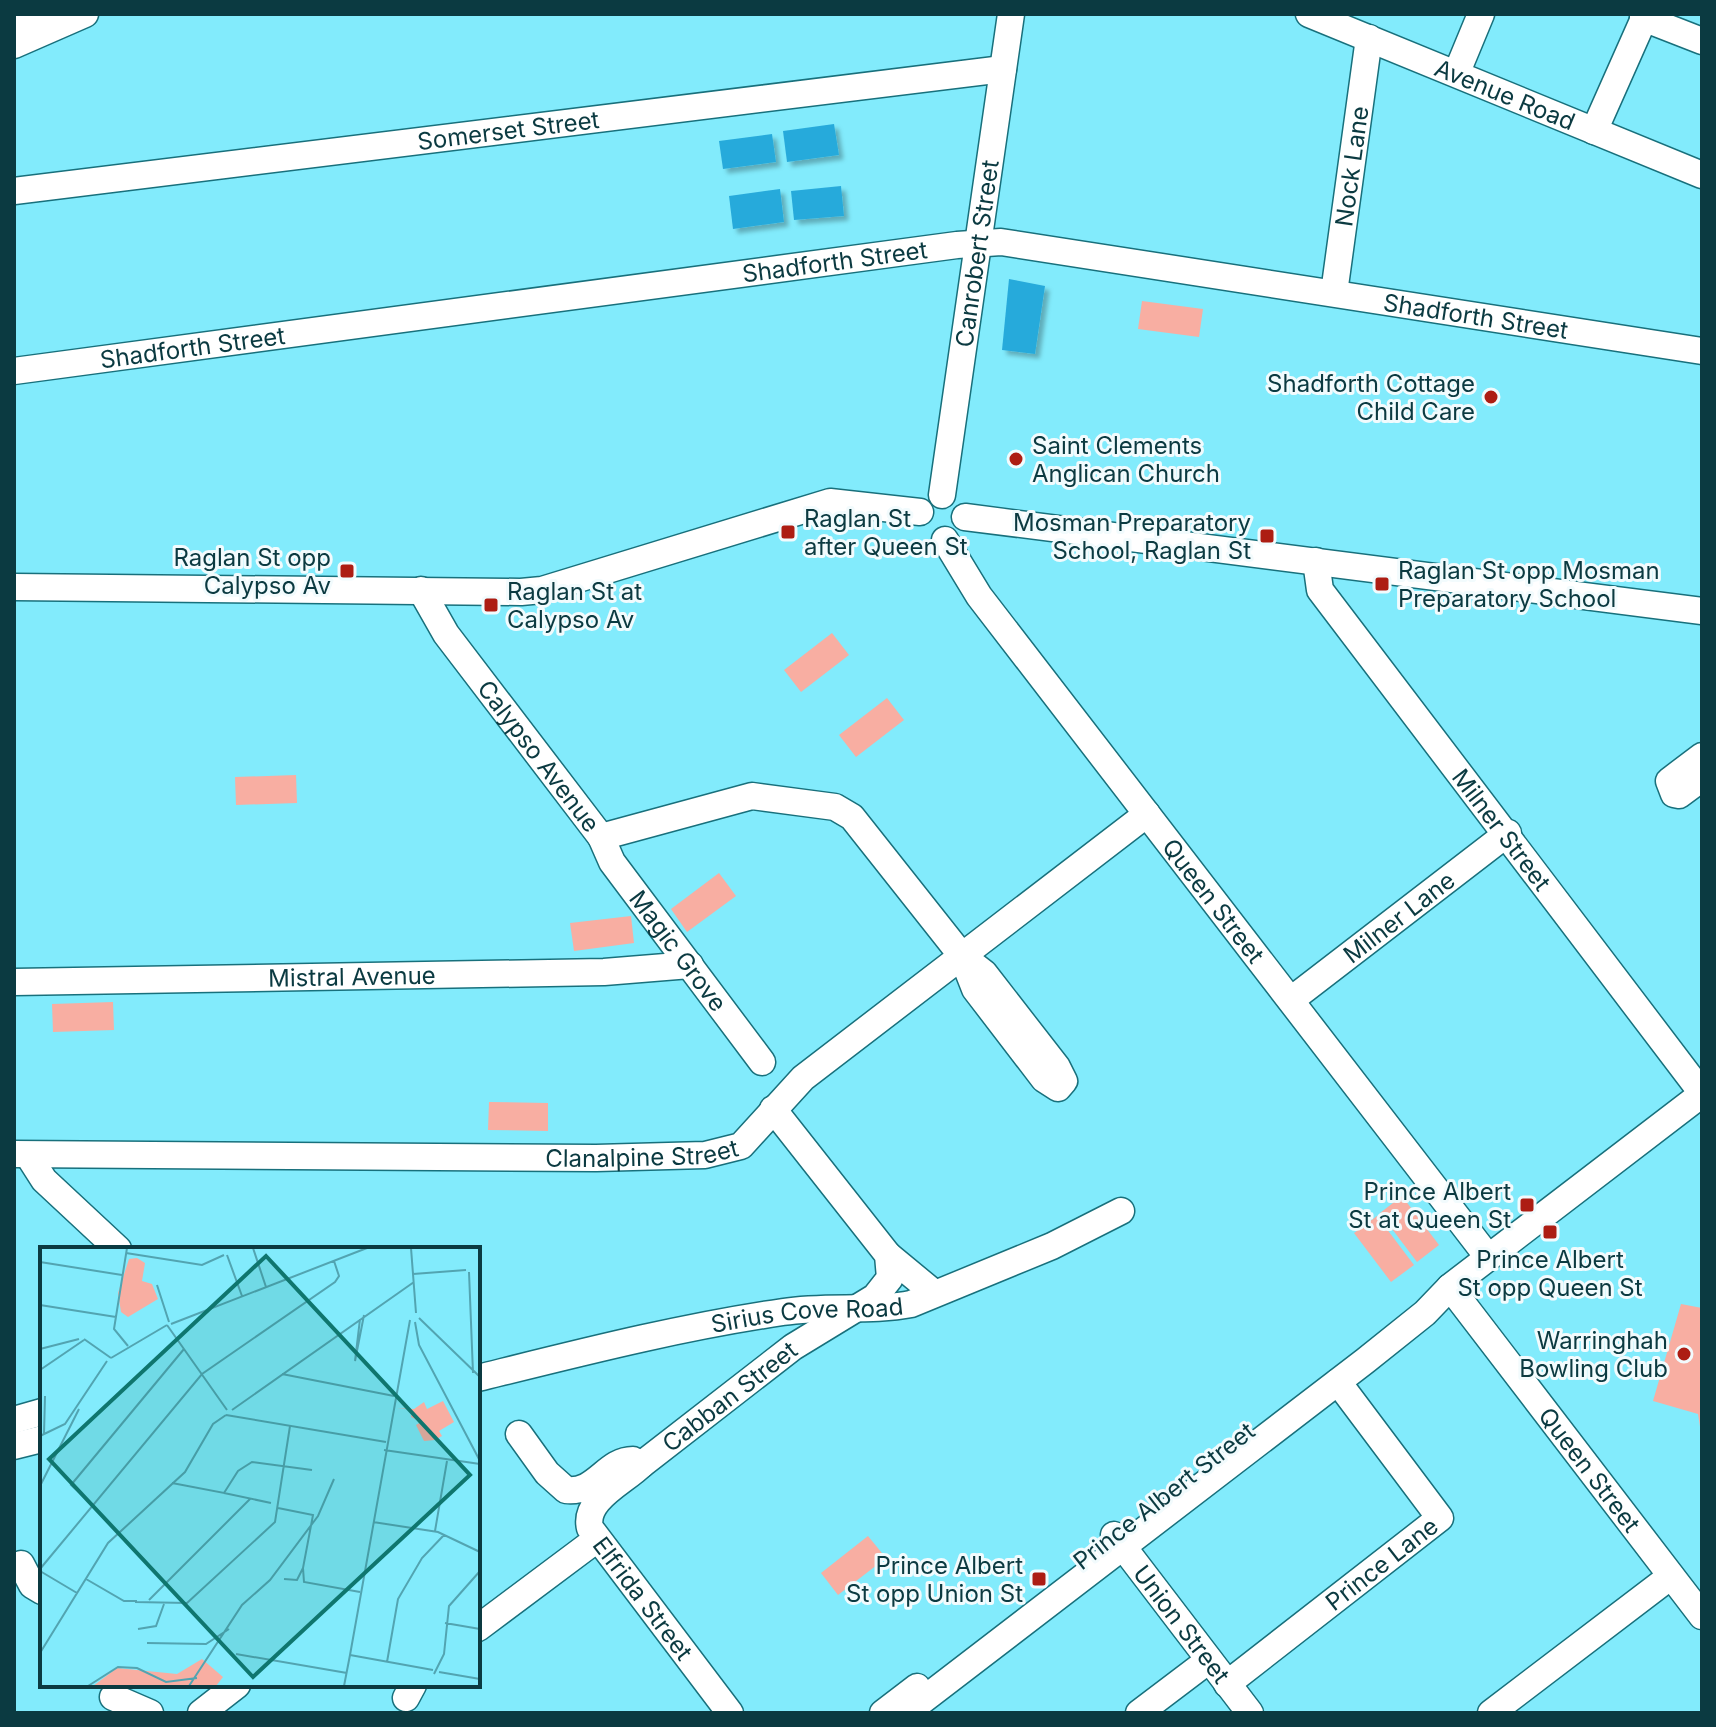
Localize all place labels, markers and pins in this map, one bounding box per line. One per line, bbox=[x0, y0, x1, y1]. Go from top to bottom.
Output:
place label: Shadforth Cottage Child Care bbox=[1267, 369, 1475, 426]
marker: Shadforth Cottage Child Care bbox=[1482, 388, 1500, 406]
place label: Saint Clements Anglican Church bbox=[1032, 431, 1220, 488]
marker: Saint Clements Anglican Church bbox=[1007, 450, 1025, 468]
place label: Raglan St after Queen St bbox=[804, 504, 968, 561]
place label: Mosman Preparatory School, Raglan St bbox=[1013, 508, 1251, 565]
marker: Raglan St after Queen St bbox=[779, 523, 797, 541]
marker: Mosman Preparatory School, Raglan St bbox=[1258, 527, 1276, 545]
place label: Raglan St opp Calypso Av bbox=[173, 543, 331, 600]
place label: Raglan St opp Mosman Preparatory School bbox=[1398, 556, 1660, 613]
marker: Raglan St opp Calypso Av bbox=[338, 562, 356, 580]
marker: Raglan St opp Mosman Preparatory School bbox=[1373, 575, 1391, 593]
place label: Raglan St at Calypso Av bbox=[507, 577, 642, 634]
marker: Raglan St at Calypso Av bbox=[482, 596, 500, 614]
place label: Prince Albert St at Queen St bbox=[1348, 1177, 1511, 1234]
marker: Prince Albert St at Queen St bbox=[1518, 1196, 1536, 1214]
marker: Prince Albert St opp Queen St bbox=[1541, 1223, 1559, 1241]
place label: Prince Albert St opp Queen St bbox=[1457, 1245, 1643, 1302]
place label: Warringhah Bowling Club bbox=[1519, 1326, 1668, 1383]
marker: Warringhah Bowling Club bbox=[1675, 1345, 1693, 1363]
place label: Prince Albert St opp Union St bbox=[846, 1551, 1023, 1608]
marker: Prince Albert St opp Union St bbox=[1030, 1570, 1048, 1588]

